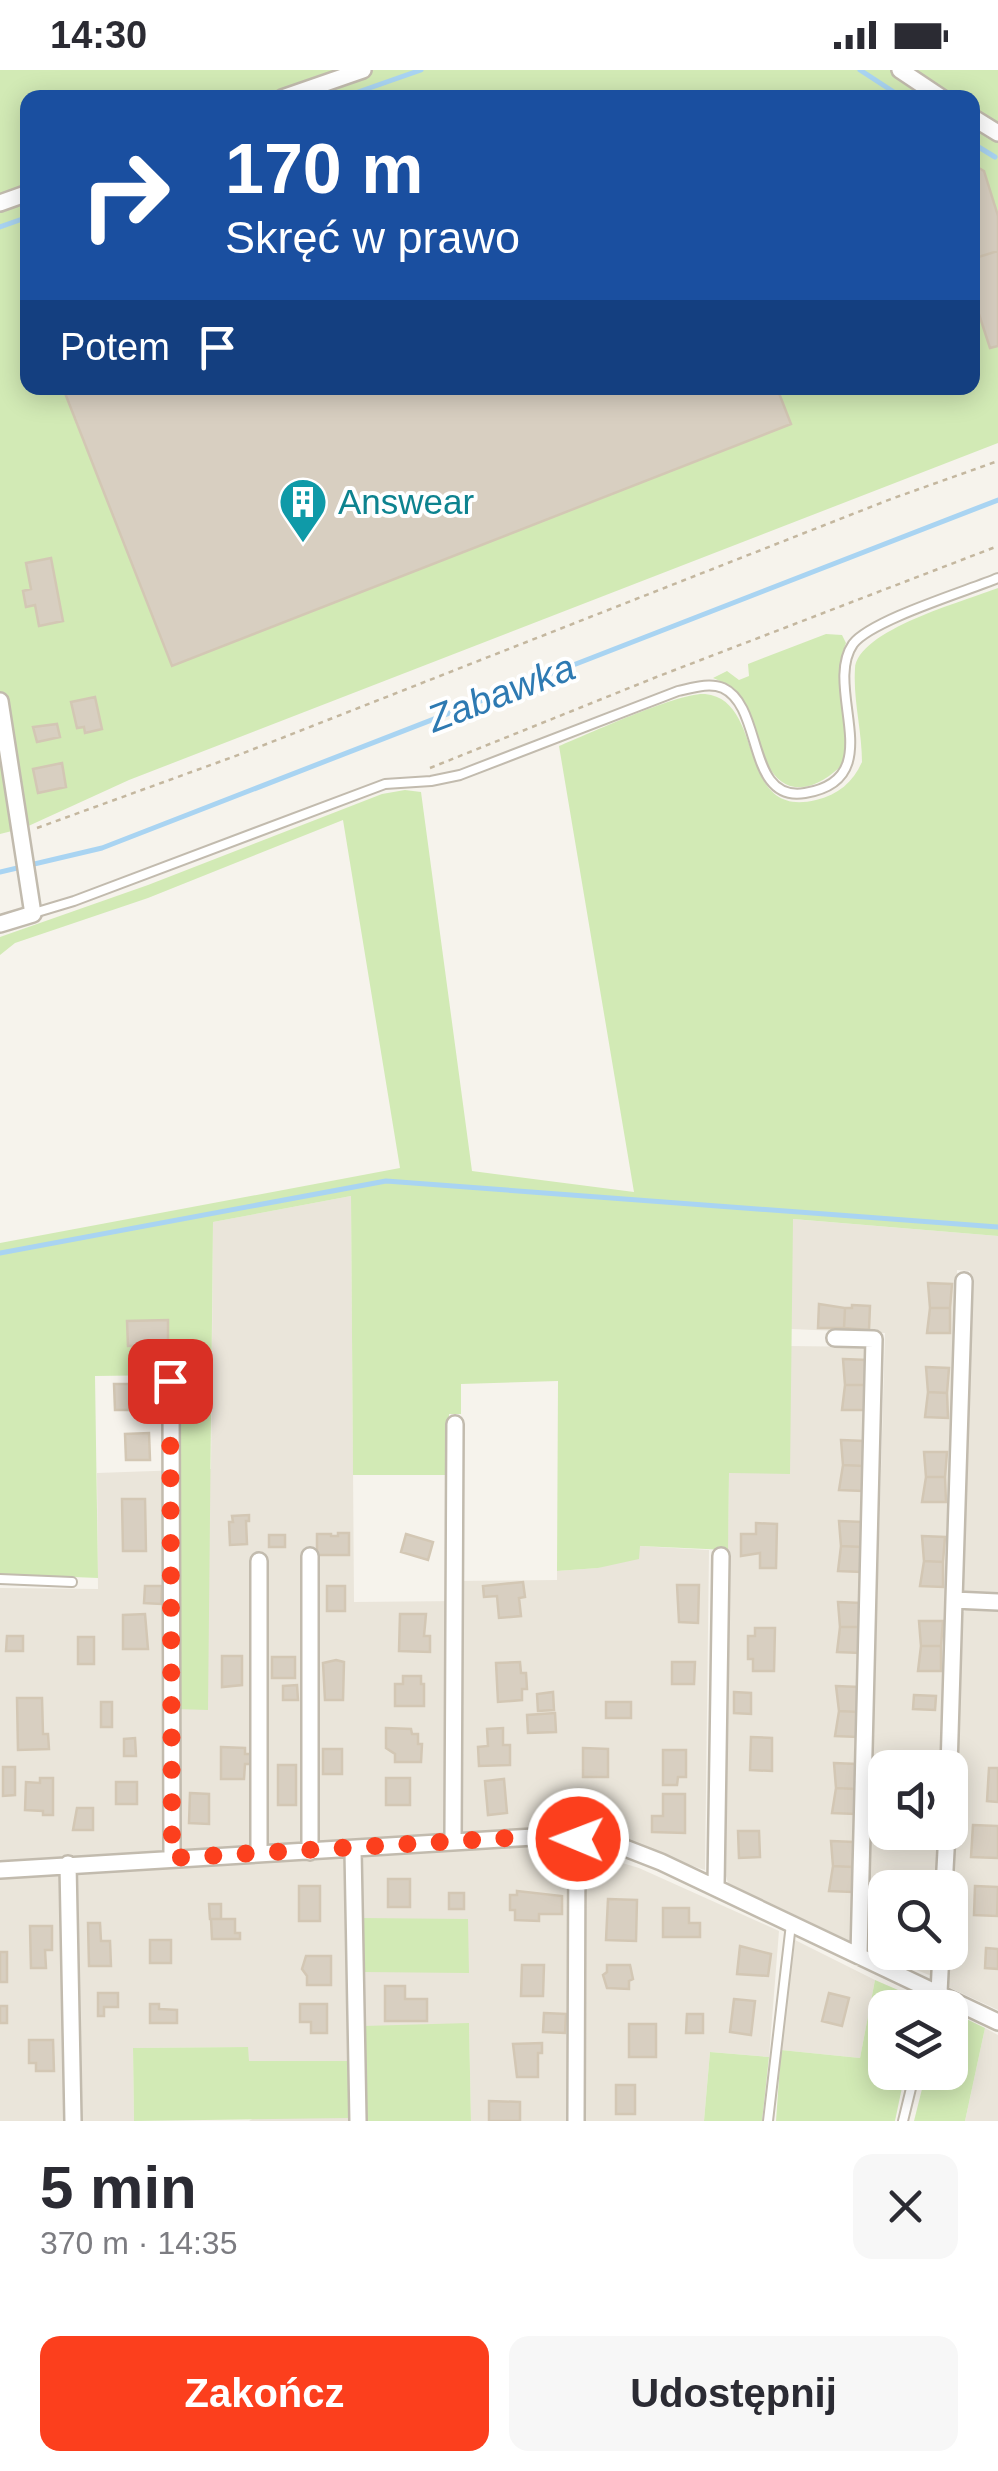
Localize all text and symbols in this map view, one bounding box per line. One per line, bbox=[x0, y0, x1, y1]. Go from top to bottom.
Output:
text: 14:30 bbox=[50, 14, 147, 56]
icon: right bbox=[60, 130, 190, 260]
text: 170 m bbox=[225, 130, 423, 208]
text: Skręć w prawo bbox=[225, 212, 520, 263]
icon: arrive bbox=[190, 320, 245, 375]
text: Potem bbox=[60, 326, 170, 368]
building icon: Answear bbox=[277, 476, 329, 544]
place label: Answear bbox=[338, 482, 475, 521]
water label: Zabawka bbox=[421, 646, 581, 741]
pin bbox=[128, 1339, 213, 1424]
icon: arrive bbox=[143, 1354, 198, 1409]
map controls bbox=[868, 1750, 968, 2090]
button: sound bbox=[868, 1750, 968, 1850]
position arrow bbox=[526, 1787, 630, 1891]
button: search bbox=[868, 1870, 968, 1970]
button: layers bbox=[868, 1990, 968, 2090]
text: 5 min bbox=[40, 2154, 197, 2221]
button: close bbox=[853, 2154, 958, 2259]
text: 370 m · 14:35 bbox=[40, 2225, 237, 2261]
button: Zakończ bbox=[40, 2336, 489, 2451]
button: Udostępnij bbox=[509, 2336, 958, 2451]

